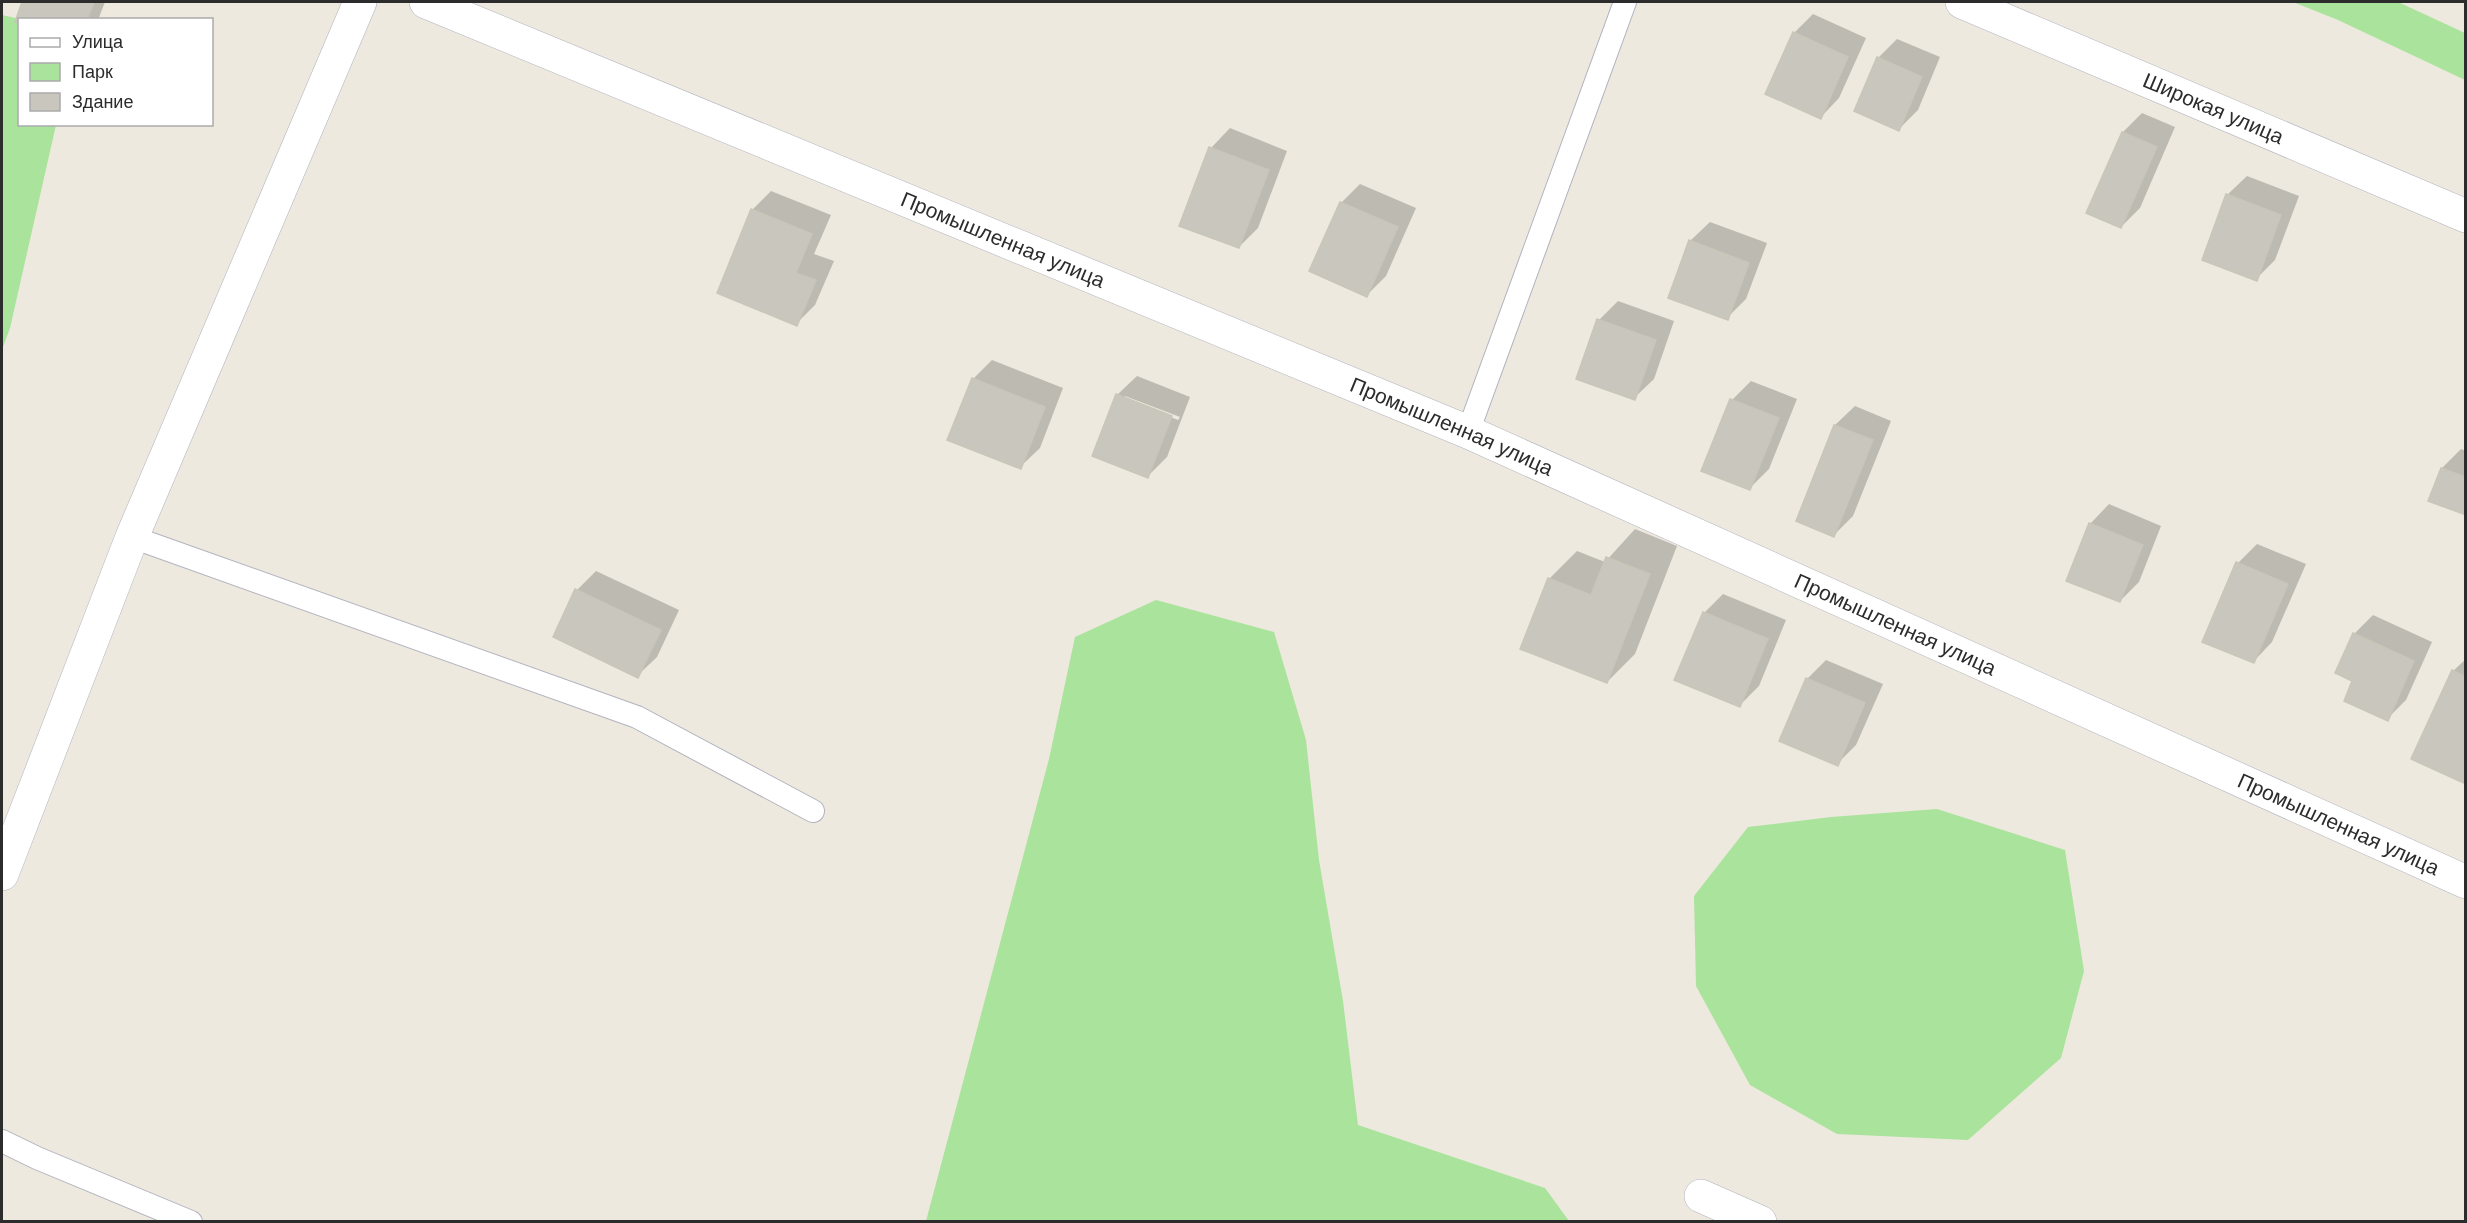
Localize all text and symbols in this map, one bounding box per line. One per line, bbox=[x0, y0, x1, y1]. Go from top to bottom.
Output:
legend bbox=[18, 18, 213, 126]
text: Улица bbox=[72, 30, 124, 54]
text: Парк bbox=[72, 60, 113, 84]
street label: Широкая улица bbox=[2139, 66, 2288, 151]
text: Здание bbox=[72, 90, 133, 114]
street label: Промышленная улица bbox=[897, 185, 1109, 295]
street label: Промышленная улица bbox=[1346, 371, 1558, 483]
street label: Промышленная улица bbox=[1790, 567, 2001, 682]
street label: Промышленная улица bbox=[2233, 767, 2444, 882]

